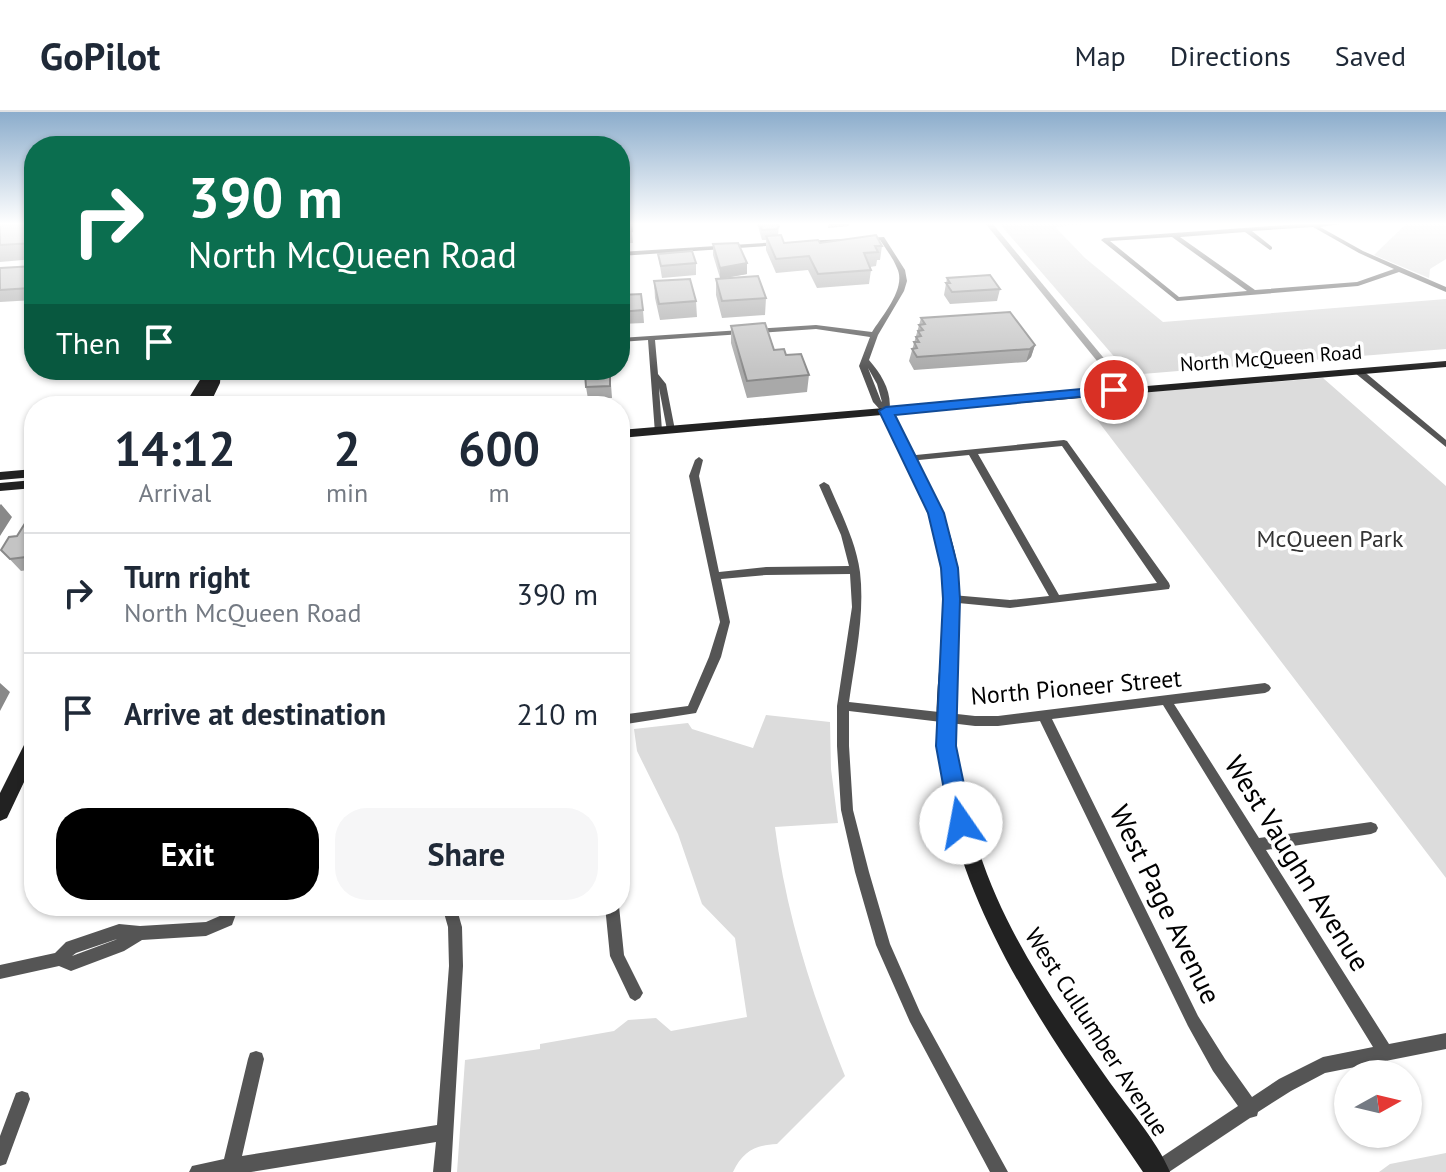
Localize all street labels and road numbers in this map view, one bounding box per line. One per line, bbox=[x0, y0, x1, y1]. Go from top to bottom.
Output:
street label: North McQueen Road bbox=[1179, 339, 1363, 377]
street label: North Pioneer Street bbox=[969, 662, 1183, 712]
street label: West Vaughn Avenue bbox=[1217, 748, 1379, 978]
street label: West Page Avenue bbox=[1102, 798, 1230, 1010]
street label: West Cullumber Avenue bbox=[1018, 922, 1176, 1142]

